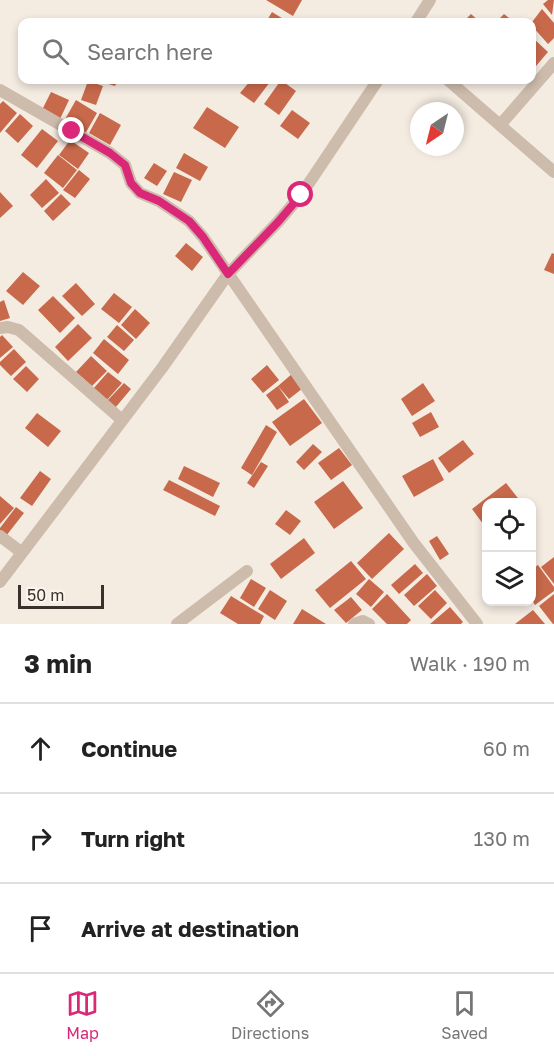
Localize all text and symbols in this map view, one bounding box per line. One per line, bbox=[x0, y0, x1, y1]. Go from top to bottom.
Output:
search box bbox=[18, 18, 536, 84]
icon: search bbox=[39, 35, 72, 68]
text: Search here bbox=[87, 38, 213, 65]
north arrow bbox=[410, 102, 464, 156]
route end bbox=[58, 117, 84, 143]
route start bbox=[287, 181, 313, 207]
map controls bbox=[482, 498, 536, 606]
button: locate bbox=[482, 498, 536, 552]
button: layers bbox=[482, 552, 536, 606]
scale bar bbox=[18, 582, 104, 610]
text: 50 m bbox=[27, 585, 64, 605]
text: 3 min bbox=[24, 648, 92, 679]
text: Walk · 190 m bbox=[410, 651, 530, 675]
icon: ahead bbox=[24, 732, 57, 765]
text: Continue bbox=[81, 735, 177, 762]
text: 60 m bbox=[483, 736, 530, 760]
icon: right bbox=[24, 822, 57, 855]
text: Turn right bbox=[81, 825, 185, 852]
text: 130 m bbox=[474, 826, 530, 850]
icon: arrive bbox=[24, 912, 57, 945]
text: Arrive at destination bbox=[81, 915, 299, 942]
tab: Map bbox=[66, 987, 99, 1043]
tab: Directions bbox=[231, 987, 309, 1043]
tab: Saved bbox=[441, 987, 488, 1043]

